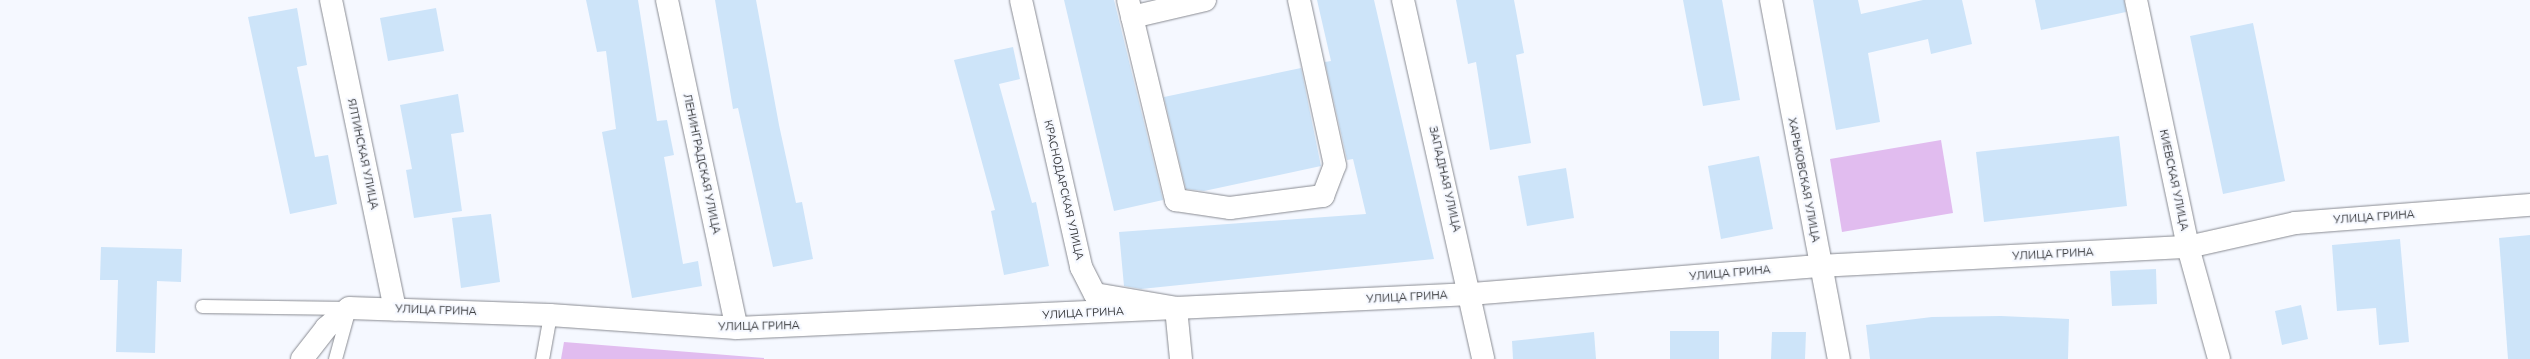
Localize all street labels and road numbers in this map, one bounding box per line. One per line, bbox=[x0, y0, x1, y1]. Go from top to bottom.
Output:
street label: ЛЕНИНГРАДСКАЯ УЛИЦА bbox=[681, 93, 723, 235]
street label: ЯЛТИНСКАЯ УЛИЦА bbox=[345, 97, 381, 211]
street label: ХАРЬКОВСКАЯ УЛИЦА bbox=[1785, 117, 1823, 243]
street label: КРАСНОДАРСКАЯ УЛИЦА bbox=[1041, 119, 1087, 261]
street label: ЗАПАДНАЯ УЛИЦА bbox=[1426, 125, 1464, 233]
street label: КИЕВСКАЯ УЛИЦА bbox=[2157, 128, 2191, 232]
street label: УЛИЦА ГРИНА bbox=[2333, 208, 2415, 226]
street label: УЛИЦА ГРИНА bbox=[2012, 245, 2094, 263]
street label: УЛИЦА ГРИНА bbox=[1689, 263, 1771, 283]
street label: УЛИЦА ГРИНА bbox=[1366, 288, 1448, 306]
street label: УЛИЦА ГРИНА bbox=[395, 302, 477, 318]
street label: УЛИЦА ГРИНА bbox=[1042, 304, 1124, 322]
street label: УЛИЦА ГРИНА bbox=[718, 319, 800, 333]

